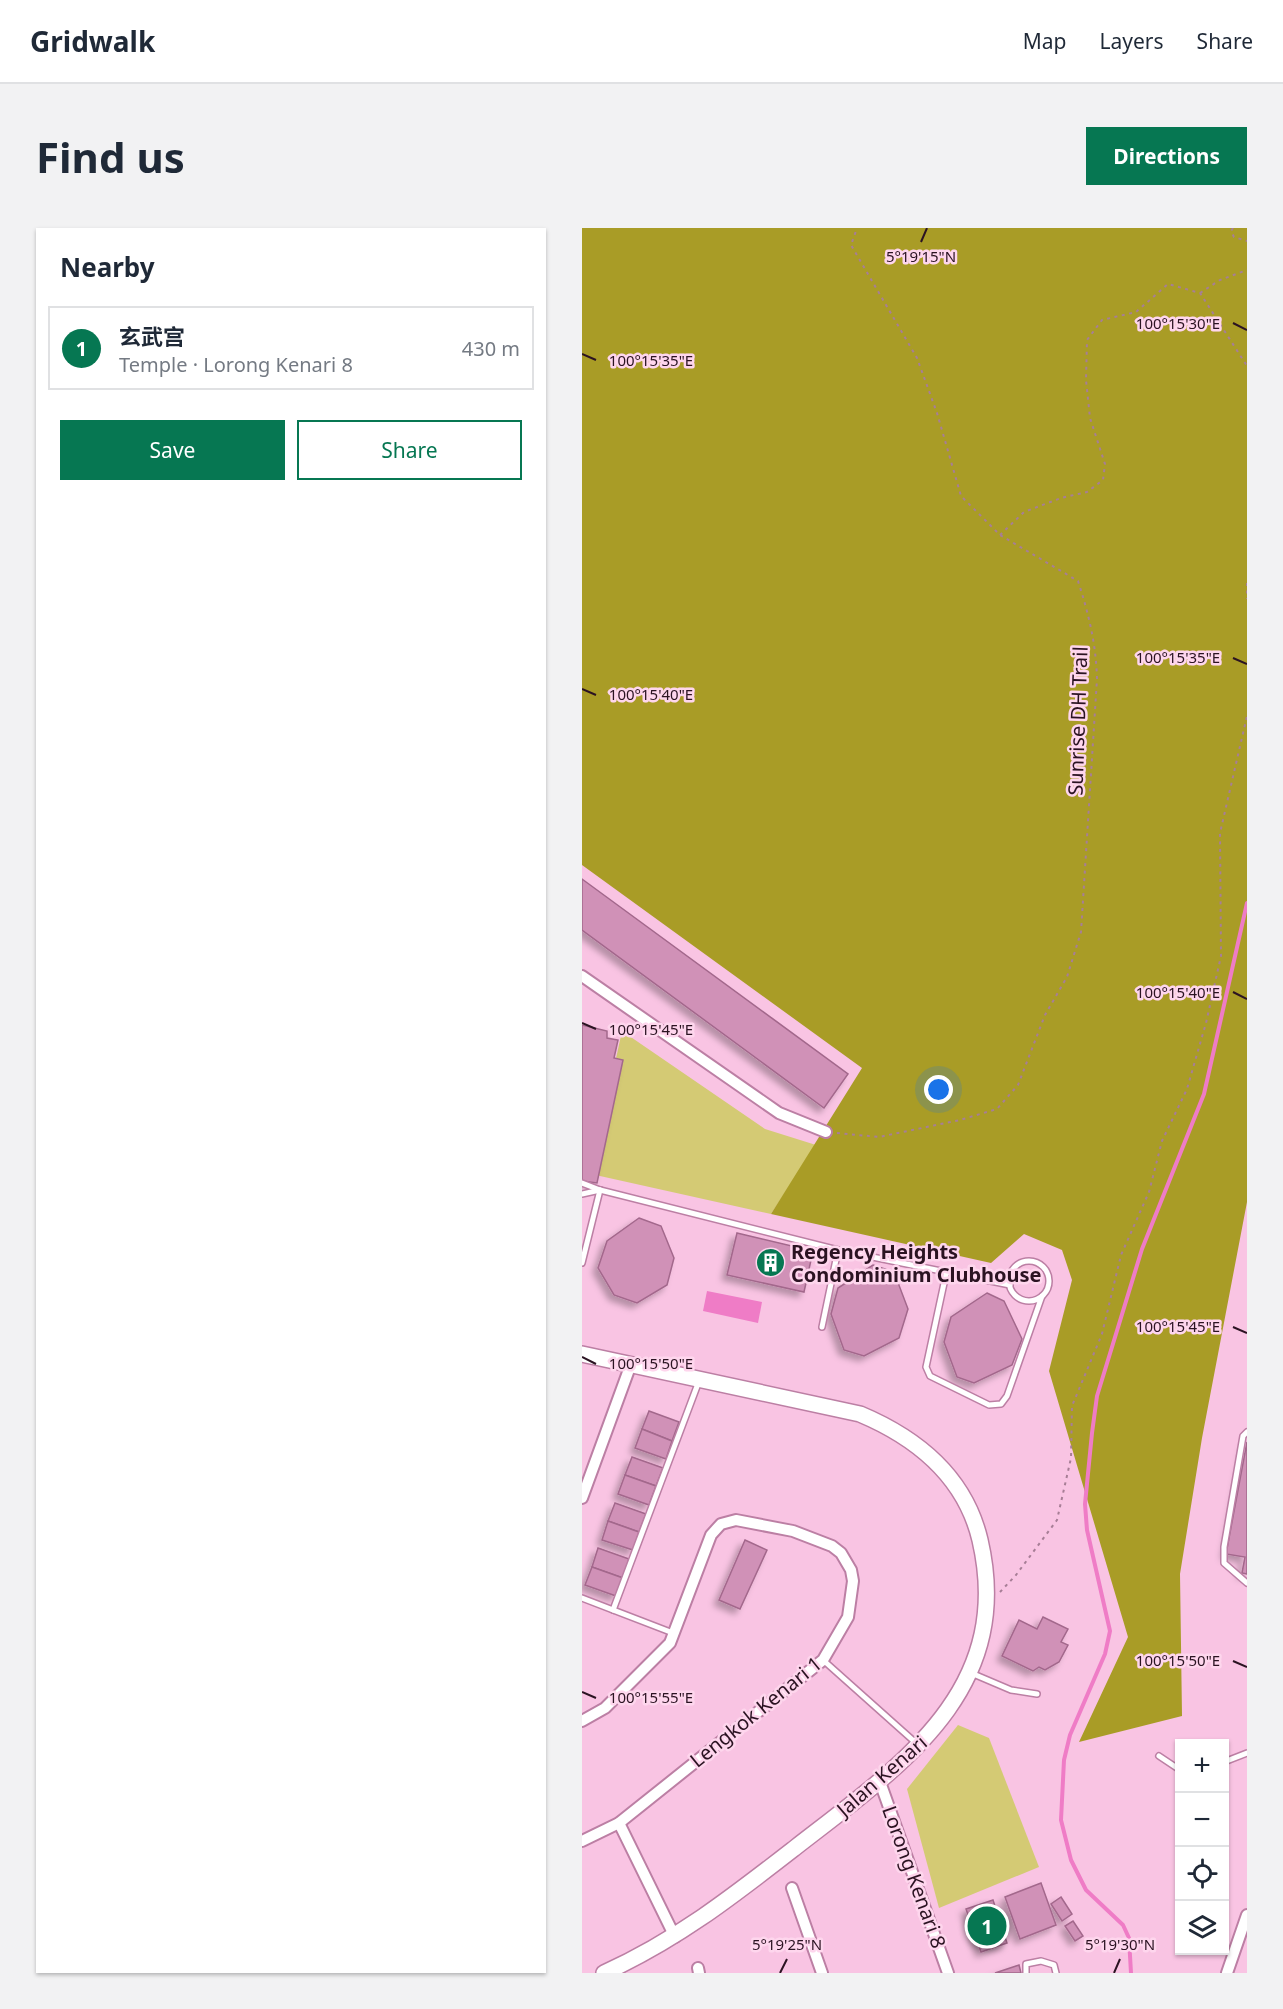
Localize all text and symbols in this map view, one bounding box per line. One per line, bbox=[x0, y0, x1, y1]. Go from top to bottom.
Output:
text: Gridwalk bbox=[30, 22, 155, 60]
text: Map bbox=[1023, 27, 1067, 55]
text: Layers bbox=[1100, 27, 1164, 55]
text: Share bbox=[1197, 27, 1253, 55]
button: Directions bbox=[1086, 127, 1247, 185]
text: Find us bbox=[36, 128, 185, 185]
text: 5°19'15"N bbox=[886, 246, 956, 266]
text: Nearby bbox=[60, 249, 155, 285]
text: 100°15'30"E bbox=[1136, 313, 1220, 333]
text: 玄武宫 bbox=[119, 321, 185, 351]
text: 1 bbox=[76, 335, 87, 362]
text: 430 m bbox=[462, 335, 520, 362]
text: 100°15'35"E bbox=[609, 350, 693, 370]
text: Temple · Lorong Kenari 8 bbox=[119, 351, 353, 378]
button: Save bbox=[60, 420, 285, 480]
button: Share bbox=[297, 420, 522, 480]
street label: Sunrise DH Trail bbox=[1061, 646, 1094, 796]
text: 100°15'35"E bbox=[1136, 647, 1220, 667]
text: 100°15'40"E bbox=[609, 684, 693, 704]
text: 100°15'40"E bbox=[1136, 982, 1220, 1002]
text: 100°15'45"E bbox=[609, 1019, 693, 1039]
your location bbox=[924, 1075, 953, 1104]
place label: Regency Heights Condominium Clubhouse bbox=[791, 1238, 1042, 1288]
building icon: Regency Heights Condominium Clubhouse bbox=[754, 1247, 786, 1279]
text: 100°15'45"E bbox=[1136, 1316, 1220, 1336]
text: 100°15'50"E bbox=[609, 1353, 693, 1373]
street label: Lengkok Kenari 1 bbox=[684, 1650, 827, 1773]
text: 100°15'50"E bbox=[1136, 1650, 1220, 1670]
text: 100°15'55"E bbox=[609, 1687, 693, 1707]
street label: Jalan Kenari bbox=[829, 1729, 933, 1824]
map controls bbox=[1175, 1739, 1229, 1955]
button: + bbox=[1175, 1739, 1229, 1793]
button: − bbox=[1175, 1793, 1229, 1847]
street label: Lorong Kenari 8 bbox=[876, 1802, 953, 1952]
button: locate bbox=[1175, 1847, 1229, 1901]
button: layers bbox=[1175, 1901, 1229, 1955]
pin: 1 bbox=[968, 1904, 1006, 1948]
text: 5°19'25"N bbox=[752, 1934, 822, 1954]
text: 5°19'30"N bbox=[1085, 1934, 1155, 1954]

